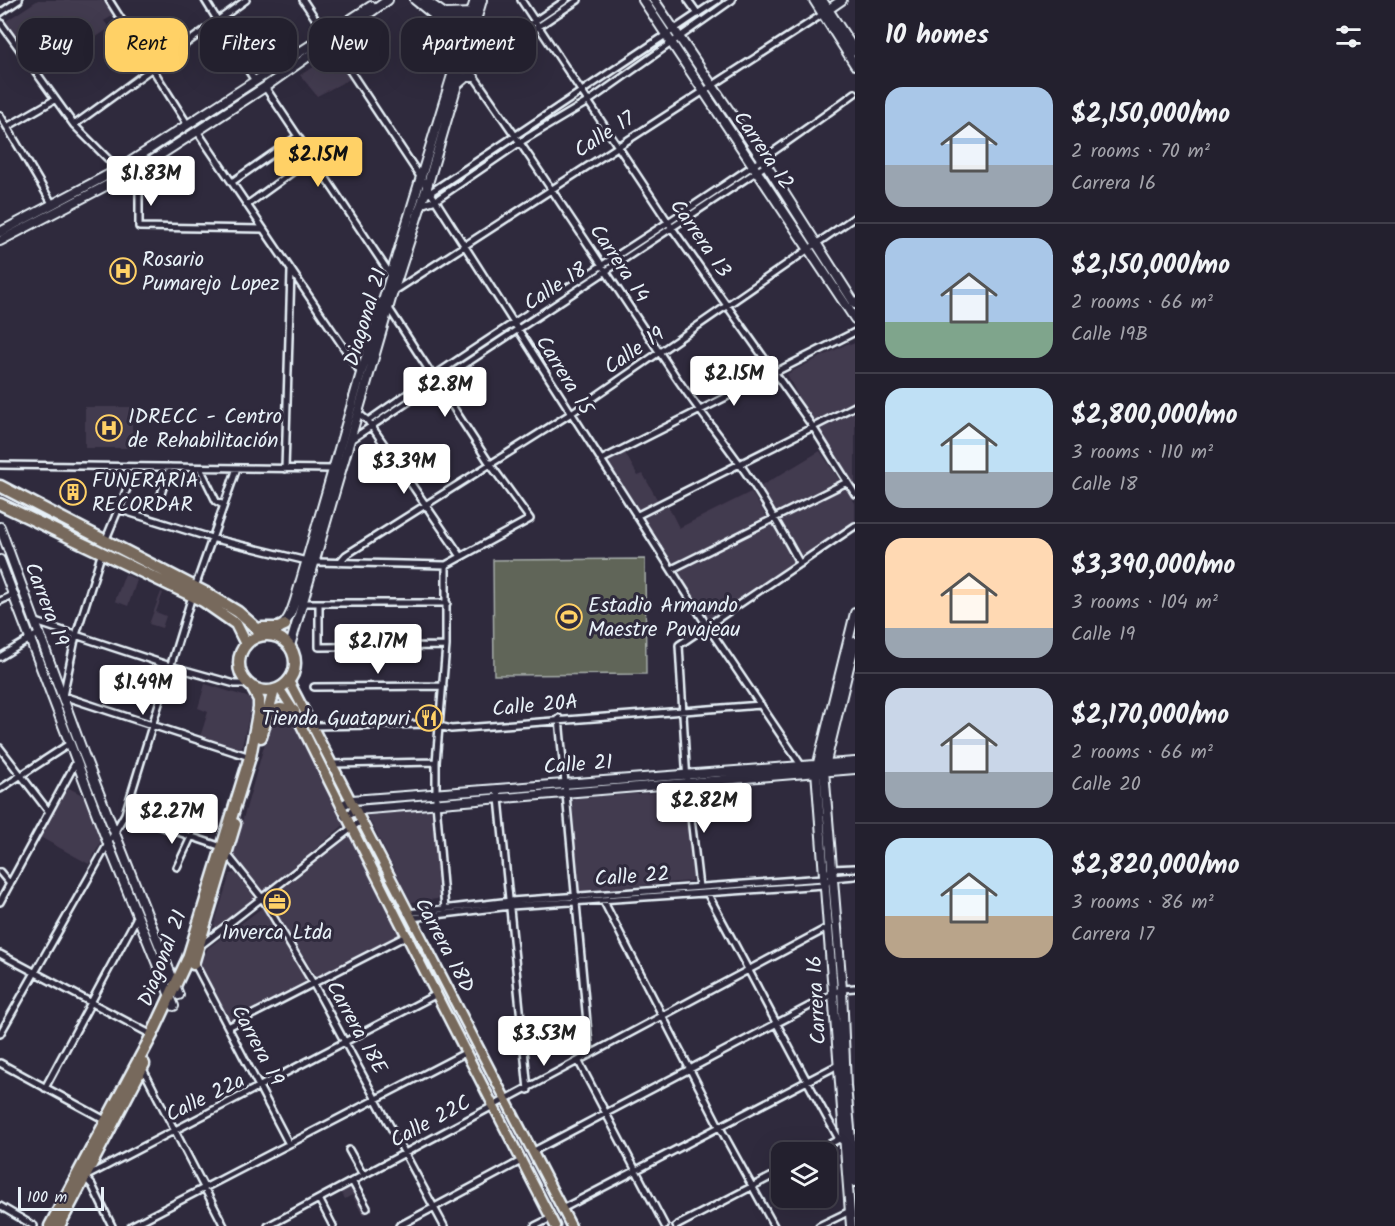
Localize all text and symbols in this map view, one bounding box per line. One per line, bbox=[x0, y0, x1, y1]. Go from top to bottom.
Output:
text: 10 homes bbox=[885, 15, 989, 57]
chip: Buy bbox=[18, 18, 93, 72]
chip: Rent bbox=[105, 18, 188, 72]
chip: Filters bbox=[200, 18, 297, 72]
chip: New bbox=[309, 18, 389, 72]
chip: Apartment bbox=[401, 18, 536, 72]
icon: filters bbox=[1332, 20, 1365, 53]
text: $2,150,000/mo bbox=[1071, 94, 1230, 136]
street label: Calle 17 bbox=[568, 102, 643, 167]
street label: Carrera 12 bbox=[724, 104, 802, 197]
icon: home bbox=[933, 111, 1005, 183]
text: 2 rooms · 70 m² bbox=[1071, 136, 1210, 168]
pin: $2.15M bbox=[269, 137, 367, 188]
text: $2.15M bbox=[288, 140, 348, 172]
pin: $1.83M bbox=[102, 156, 200, 207]
text: $1.83M bbox=[121, 159, 181, 191]
text: Carrera 16 bbox=[1071, 168, 1156, 200]
street label: Carrera 13 bbox=[661, 193, 739, 285]
street label: Carrera 14 bbox=[580, 218, 657, 310]
place label: Rosario Pumarejo Lopez bbox=[142, 244, 279, 301]
text: $2,150,000/mo bbox=[1071, 245, 1230, 287]
street label: Calle 18 bbox=[518, 254, 594, 320]
hospital icon: Rosario Pumarejo Lopez bbox=[108, 256, 138, 286]
icon: home bbox=[933, 262, 1005, 334]
street label: Diagonal 21 bbox=[336, 264, 397, 371]
text: 2 rooms · 66 m² bbox=[1071, 287, 1213, 319]
street label: Calle 19 bbox=[598, 319, 672, 384]
text: Calle 19B bbox=[1071, 319, 1148, 351]
street label: Carrera 15 bbox=[526, 329, 602, 424]
pin: $2.15M bbox=[685, 356, 783, 407]
text: $2.15M bbox=[704, 359, 764, 391]
pin: $2.8M bbox=[403, 367, 487, 418]
text: $2.8M bbox=[417, 370, 473, 402]
text: $2,800,000/mo bbox=[1071, 395, 1238, 437]
place label: IDRECC - Centro de Rehabilitación bbox=[128, 401, 282, 458]
icon: home bbox=[933, 412, 1005, 484]
hospital icon: IDRECC - Centro de Rehabilitación bbox=[94, 413, 124, 443]
text: 3 rooms · 110 m² bbox=[1071, 437, 1213, 469]
pin: $3.39M bbox=[355, 444, 453, 495]
text: $3.39M bbox=[372, 447, 436, 479]
place label: FUNERARIA RECORDAR bbox=[92, 465, 199, 522]
text: Calle 18 bbox=[1071, 469, 1138, 501]
building icon: FUNERARIA RECORDAR bbox=[58, 477, 88, 507]
text: $3,390,000/mo bbox=[1071, 545, 1235, 587]
street label: Carrera 19 bbox=[14, 558, 77, 651]
icon: home bbox=[933, 562, 1005, 634]
text: 3 rooms · 104 m² bbox=[1071, 587, 1218, 619]
place label: Estadio Armando Maestre Pavajeau bbox=[588, 590, 740, 647]
sports icon: Estadio Armando Maestre Pavajeau bbox=[554, 602, 584, 632]
text: Calle 19 bbox=[1071, 619, 1135, 651]
pin: $2.17M bbox=[329, 624, 427, 675]
text: $2.17M bbox=[349, 627, 407, 659]
pin: $1.49M bbox=[94, 665, 192, 716]
text: $1.49M bbox=[114, 668, 172, 700]
street label: Calle 20A bbox=[491, 686, 579, 727]
text: $2,170,000/mo bbox=[1071, 695, 1229, 737]
place label: Tienda Guatapuri bbox=[262, 703, 411, 736]
restaurant icon: Tienda Guatapuri bbox=[414, 703, 444, 733]
icon: home bbox=[933, 712, 1005, 784]
text: 2 rooms · 66 m² bbox=[1071, 737, 1213, 769]
street label: Calle 21 bbox=[542, 747, 614, 784]
text: Calle 20 bbox=[1071, 769, 1141, 801]
pin: $2.82M bbox=[655, 783, 753, 834]
text: $2.82M bbox=[671, 786, 737, 818]
pin: $2.27M bbox=[123, 794, 221, 845]
text: $2.27M bbox=[140, 797, 204, 829]
text: $2,820,000/mo bbox=[1071, 845, 1240, 887]
street label: Calle 22 bbox=[594, 858, 671, 897]
icon: home bbox=[933, 862, 1005, 934]
office icon: Inverca Ltda bbox=[262, 887, 292, 917]
text: 3 rooms · 86 m² bbox=[1071, 887, 1214, 919]
street label: Carrera 18D bbox=[405, 892, 483, 999]
street label: Diagonal 21 bbox=[130, 905, 197, 1012]
place label: Inverca Ltda bbox=[222, 917, 332, 950]
text: Carrera 17 bbox=[1071, 919, 1154, 951]
street label: Carrera 16 bbox=[799, 954, 836, 1045]
street label: Carrera 18E bbox=[316, 975, 395, 1081]
street label: Carrera 19 bbox=[221, 999, 292, 1092]
pin: $3.53M bbox=[495, 1016, 593, 1067]
text: $3.53M bbox=[512, 1019, 576, 1051]
street label: Calle 22a bbox=[160, 1065, 251, 1132]
street label: Calle 22C bbox=[384, 1087, 477, 1157]
map controls bbox=[771, 1142, 837, 1208]
button: layers bbox=[771, 1142, 837, 1208]
scale bar bbox=[18, 1184, 104, 1212]
text: 100 m bbox=[27, 1185, 67, 1210]

